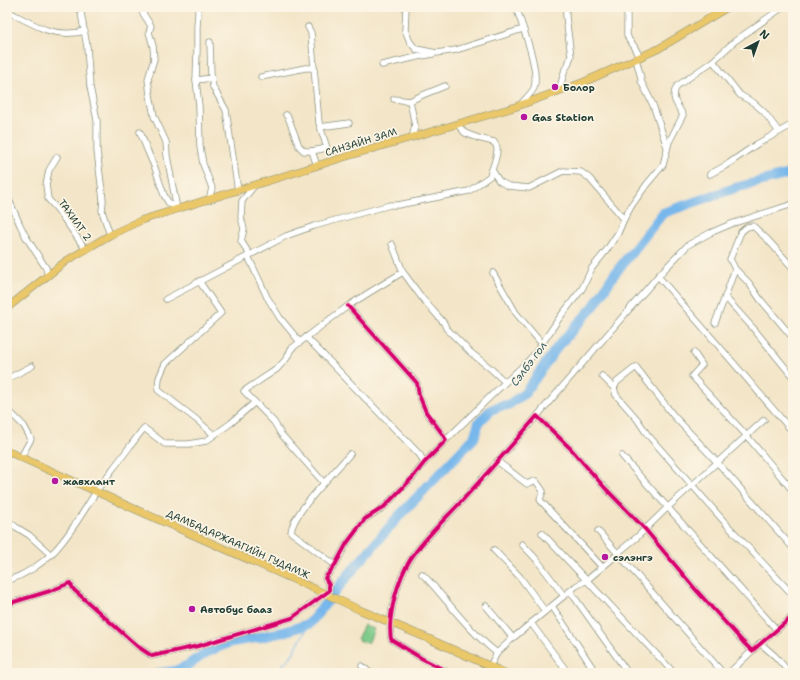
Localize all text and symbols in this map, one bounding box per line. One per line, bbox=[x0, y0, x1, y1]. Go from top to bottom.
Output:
north arrow bbox=[738, 22, 778, 62]
text: N bbox=[756, 26, 773, 44]
place label: Болор bbox=[563, 81, 595, 94]
marker: Болор bbox=[550, 82, 560, 92]
place label: Gas Station bbox=[532, 111, 594, 124]
marker: Gas Station bbox=[519, 112, 529, 122]
street label: САНЗАЙН ЗАМ bbox=[323, 125, 399, 159]
street label: ТАХИЛТ 2 bbox=[55, 197, 95, 243]
water label: Сэлбэ гол bbox=[507, 339, 551, 389]
place label: жавхлант bbox=[63, 475, 115, 488]
marker: жавхлант bbox=[50, 476, 60, 486]
street label: ДАМБАДАРЖААГИЙН ГУДАМЖ bbox=[164, 507, 312, 582]
place label: сэлэнгэ bbox=[613, 551, 653, 564]
marker: сэлэнгэ bbox=[600, 552, 610, 562]
place label: Автобус бааз bbox=[200, 603, 273, 616]
marker: Автобус бааз bbox=[187, 604, 197, 614]

